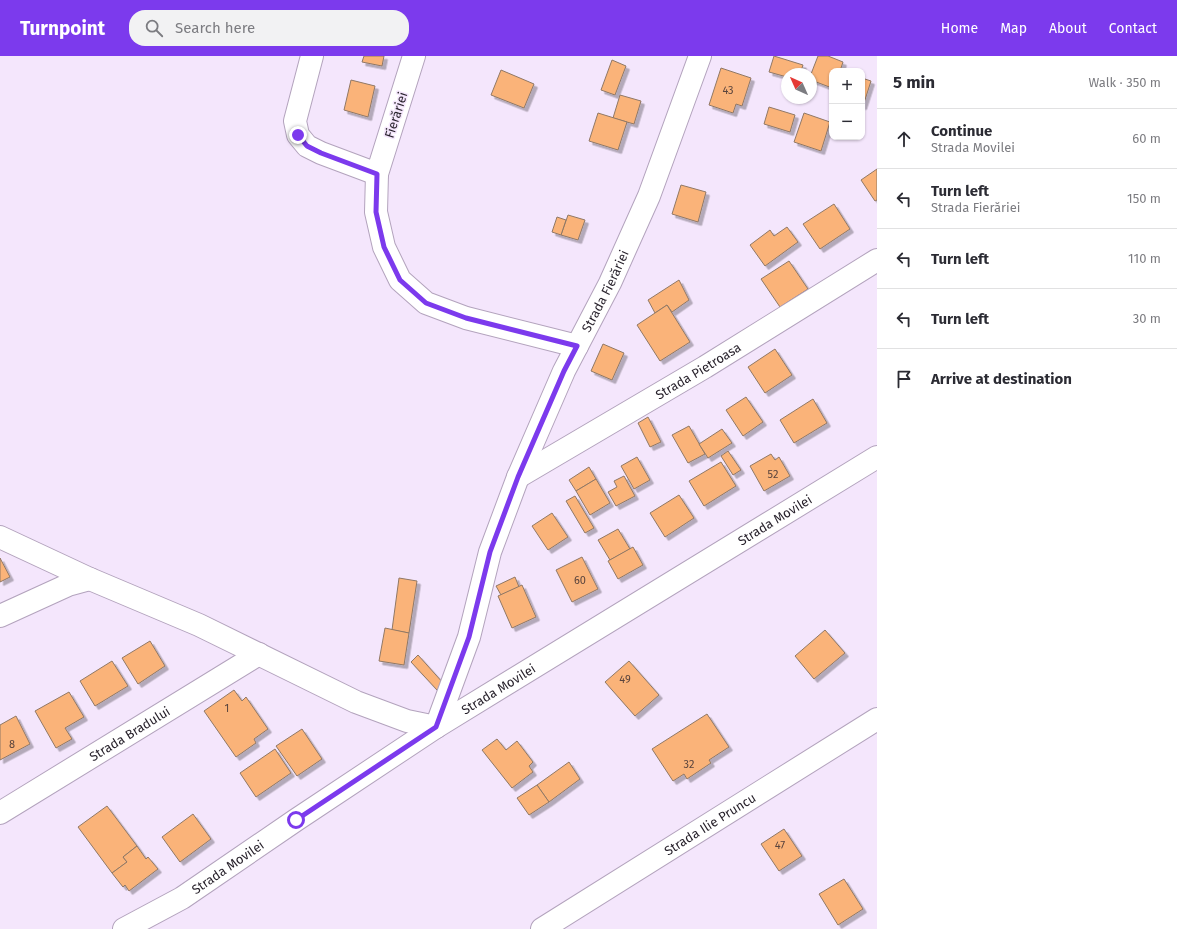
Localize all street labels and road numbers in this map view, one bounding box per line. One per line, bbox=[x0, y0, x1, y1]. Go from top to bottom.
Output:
street label: Fierăriei bbox=[381, 90, 411, 140]
street label: Strada Fierăriei bbox=[578, 248, 631, 334]
street label: Strada Pietroasa bbox=[653, 339, 743, 402]
street label: Strada Movilei bbox=[735, 491, 814, 548]
street label: Strada Movilei bbox=[459, 661, 538, 717]
street label: Strada Bradului bbox=[87, 703, 173, 764]
street label: Strada Ilie Pruncu bbox=[661, 790, 758, 858]
street label: Strada Movilei bbox=[189, 837, 266, 897]

